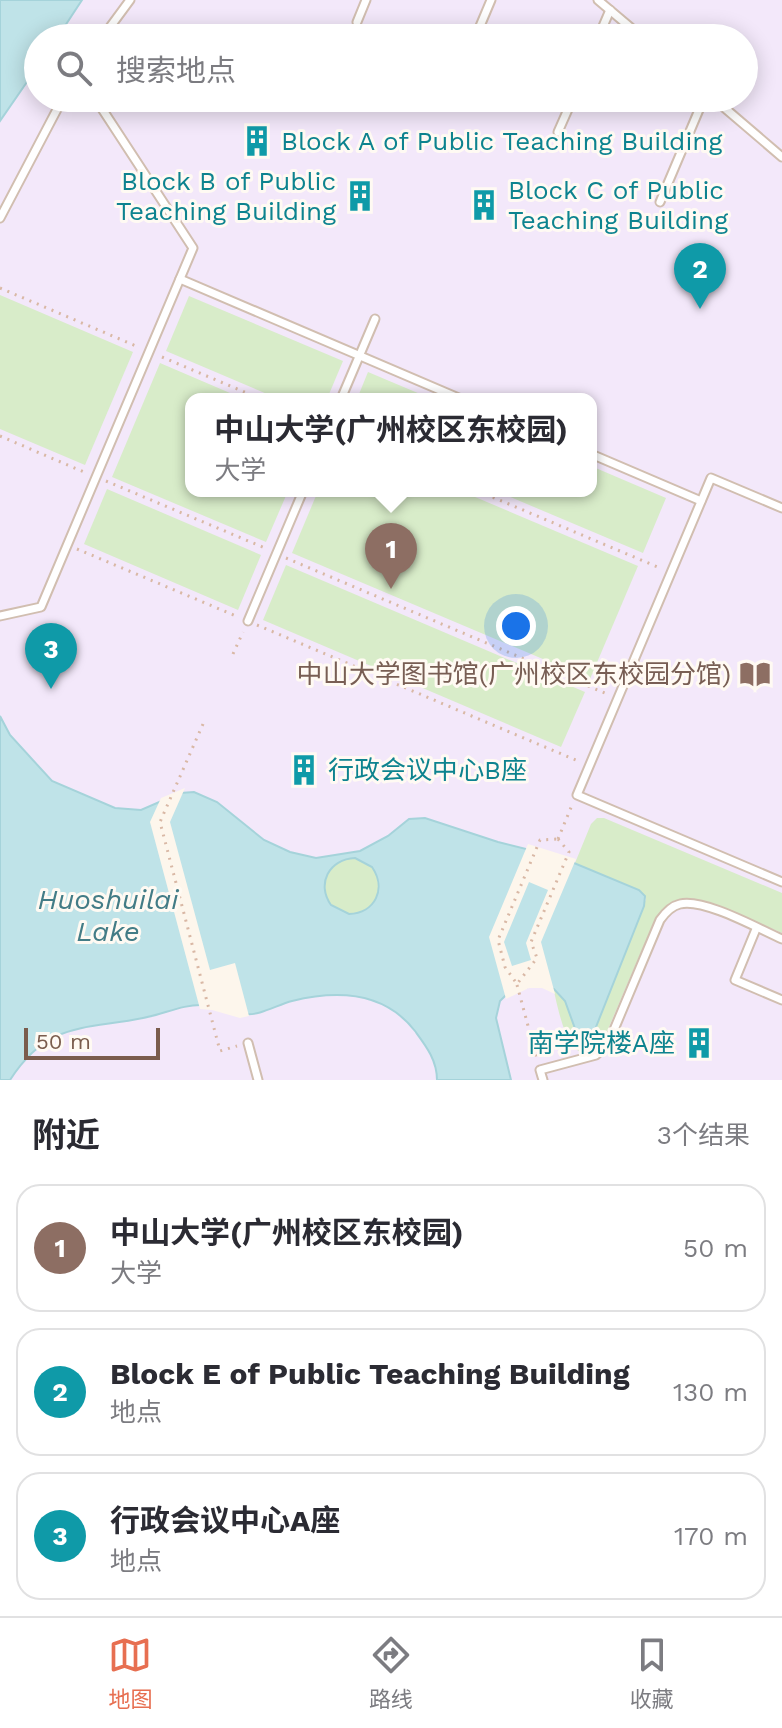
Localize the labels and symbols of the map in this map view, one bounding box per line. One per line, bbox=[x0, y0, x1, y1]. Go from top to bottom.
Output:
building icon: Block A of Public Teaching Building bbox=[240, 124, 274, 158]
place label: Block A of Public Teaching Building bbox=[281, 126, 722, 156]
place label: Block B of Public Teaching Building bbox=[116, 166, 336, 226]
place label: Block C of Public Teaching Building bbox=[508, 175, 728, 235]
building icon: Block B of Public Teaching Building bbox=[343, 179, 377, 213]
building icon: Block C of Public Teaching Building bbox=[467, 188, 501, 222]
pin: 2 bbox=[674, 243, 726, 309]
pin: 1 bbox=[365, 523, 417, 589]
your location bbox=[496, 606, 536, 646]
pin: 3 bbox=[25, 623, 77, 689]
library icon: 中山大学图书馆(广州校区东校园分馆) bbox=[738, 657, 772, 691]
place label: 中山大学图书馆(广州校区东校园分馆) bbox=[297, 659, 731, 689]
building icon: 行政会议中心B座 bbox=[287, 753, 321, 787]
place label: 行政会议中心B座 bbox=[328, 755, 527, 785]
water label: Huoshuilai Lake bbox=[37, 883, 179, 948]
scale bar bbox=[24, 1024, 160, 1060]
building icon: 南学院楼A座 bbox=[682, 1026, 716, 1060]
place label: 南学院楼A座 bbox=[528, 1028, 675, 1058]

